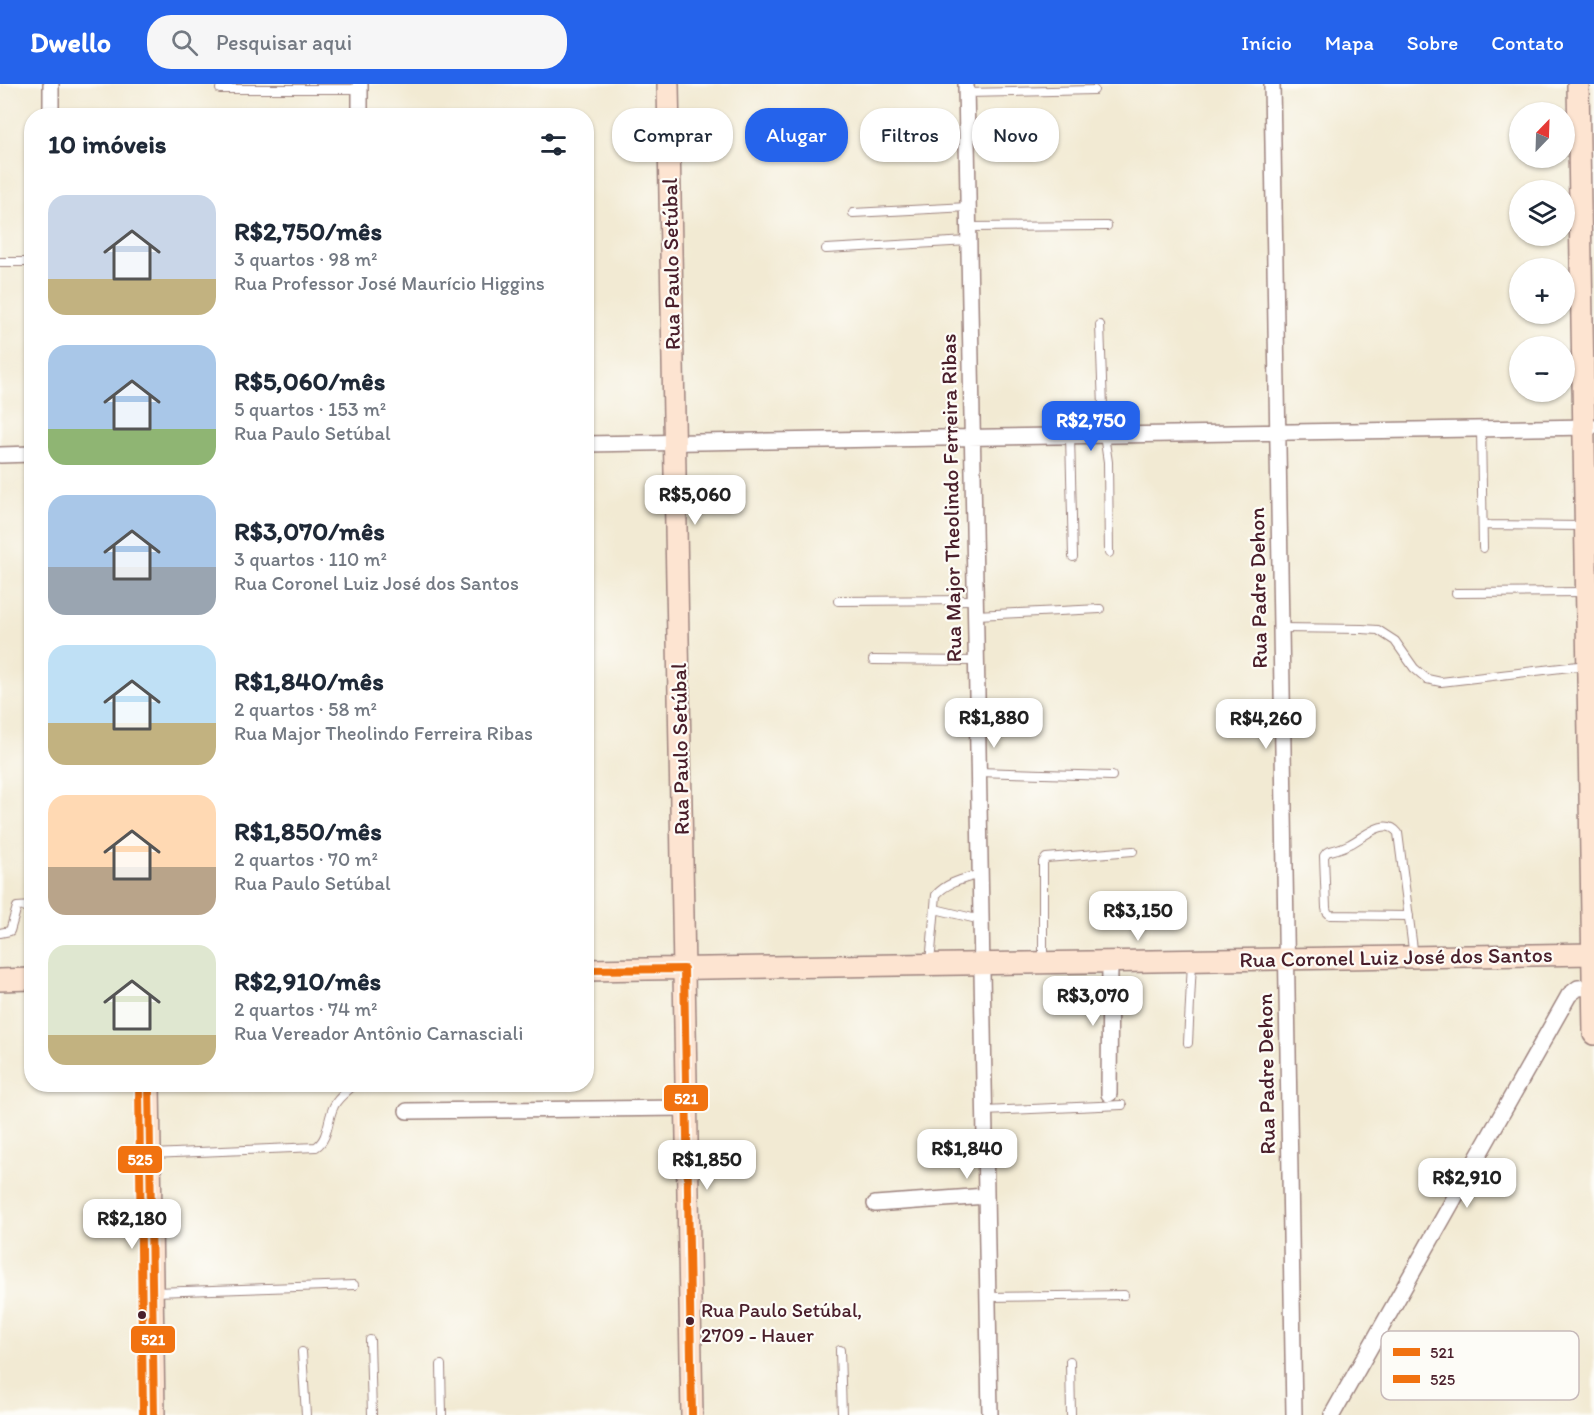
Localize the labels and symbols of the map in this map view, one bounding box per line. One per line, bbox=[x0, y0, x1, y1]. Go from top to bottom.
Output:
north arrow bbox=[1509, 102, 1575, 168]
street label: Rua Paulo Setúbal bbox=[656, 178, 686, 350]
street label: Rua Major Theolindo Ferreira Ribas bbox=[935, 333, 967, 663]
pin: R$2,750 bbox=[1036, 401, 1146, 452]
pin: R$5,060 bbox=[640, 475, 750, 526]
street label: Rua Padre Dehon bbox=[1243, 507, 1273, 669]
street label: Rua Paulo Setúbal bbox=[665, 663, 695, 835]
pin: R$1,880 bbox=[939, 698, 1049, 749]
pin: R$4,260 bbox=[1211, 699, 1321, 750]
pin: R$3,150 bbox=[1083, 891, 1193, 942]
street label: Rua Coronel Luiz José dos Santos bbox=[1239, 941, 1553, 973]
pin: R$3,070 bbox=[1038, 976, 1148, 1027]
street label: Rua Padre Dehon bbox=[1251, 993, 1281, 1155]
line badge: 521 bbox=[663, 1084, 709, 1112]
text: 521 bbox=[674, 1089, 699, 1108]
pin: R$1,840 bbox=[912, 1129, 1022, 1180]
pin: R$1,850 bbox=[652, 1140, 762, 1191]
line badge: 525 bbox=[117, 1145, 163, 1174]
text: 525 bbox=[127, 1150, 153, 1169]
pin: R$2,910 bbox=[1412, 1158, 1522, 1209]
pin: R$2,180 bbox=[77, 1199, 187, 1250]
place label: Rua Paulo Setúbal, 2709 - Hauer bbox=[701, 1298, 862, 1347]
unlabelled marker bbox=[136, 1309, 148, 1321]
marker: Rua Paulo Setúbal, 2709 - Hauer bbox=[684, 1315, 696, 1327]
line badge: 521 bbox=[130, 1325, 176, 1354]
text: 521 bbox=[141, 1330, 166, 1349]
legend bbox=[1381, 1331, 1579, 1400]
text: 521 bbox=[1430, 1343, 1455, 1362]
text: 525 bbox=[1430, 1370, 1455, 1389]

